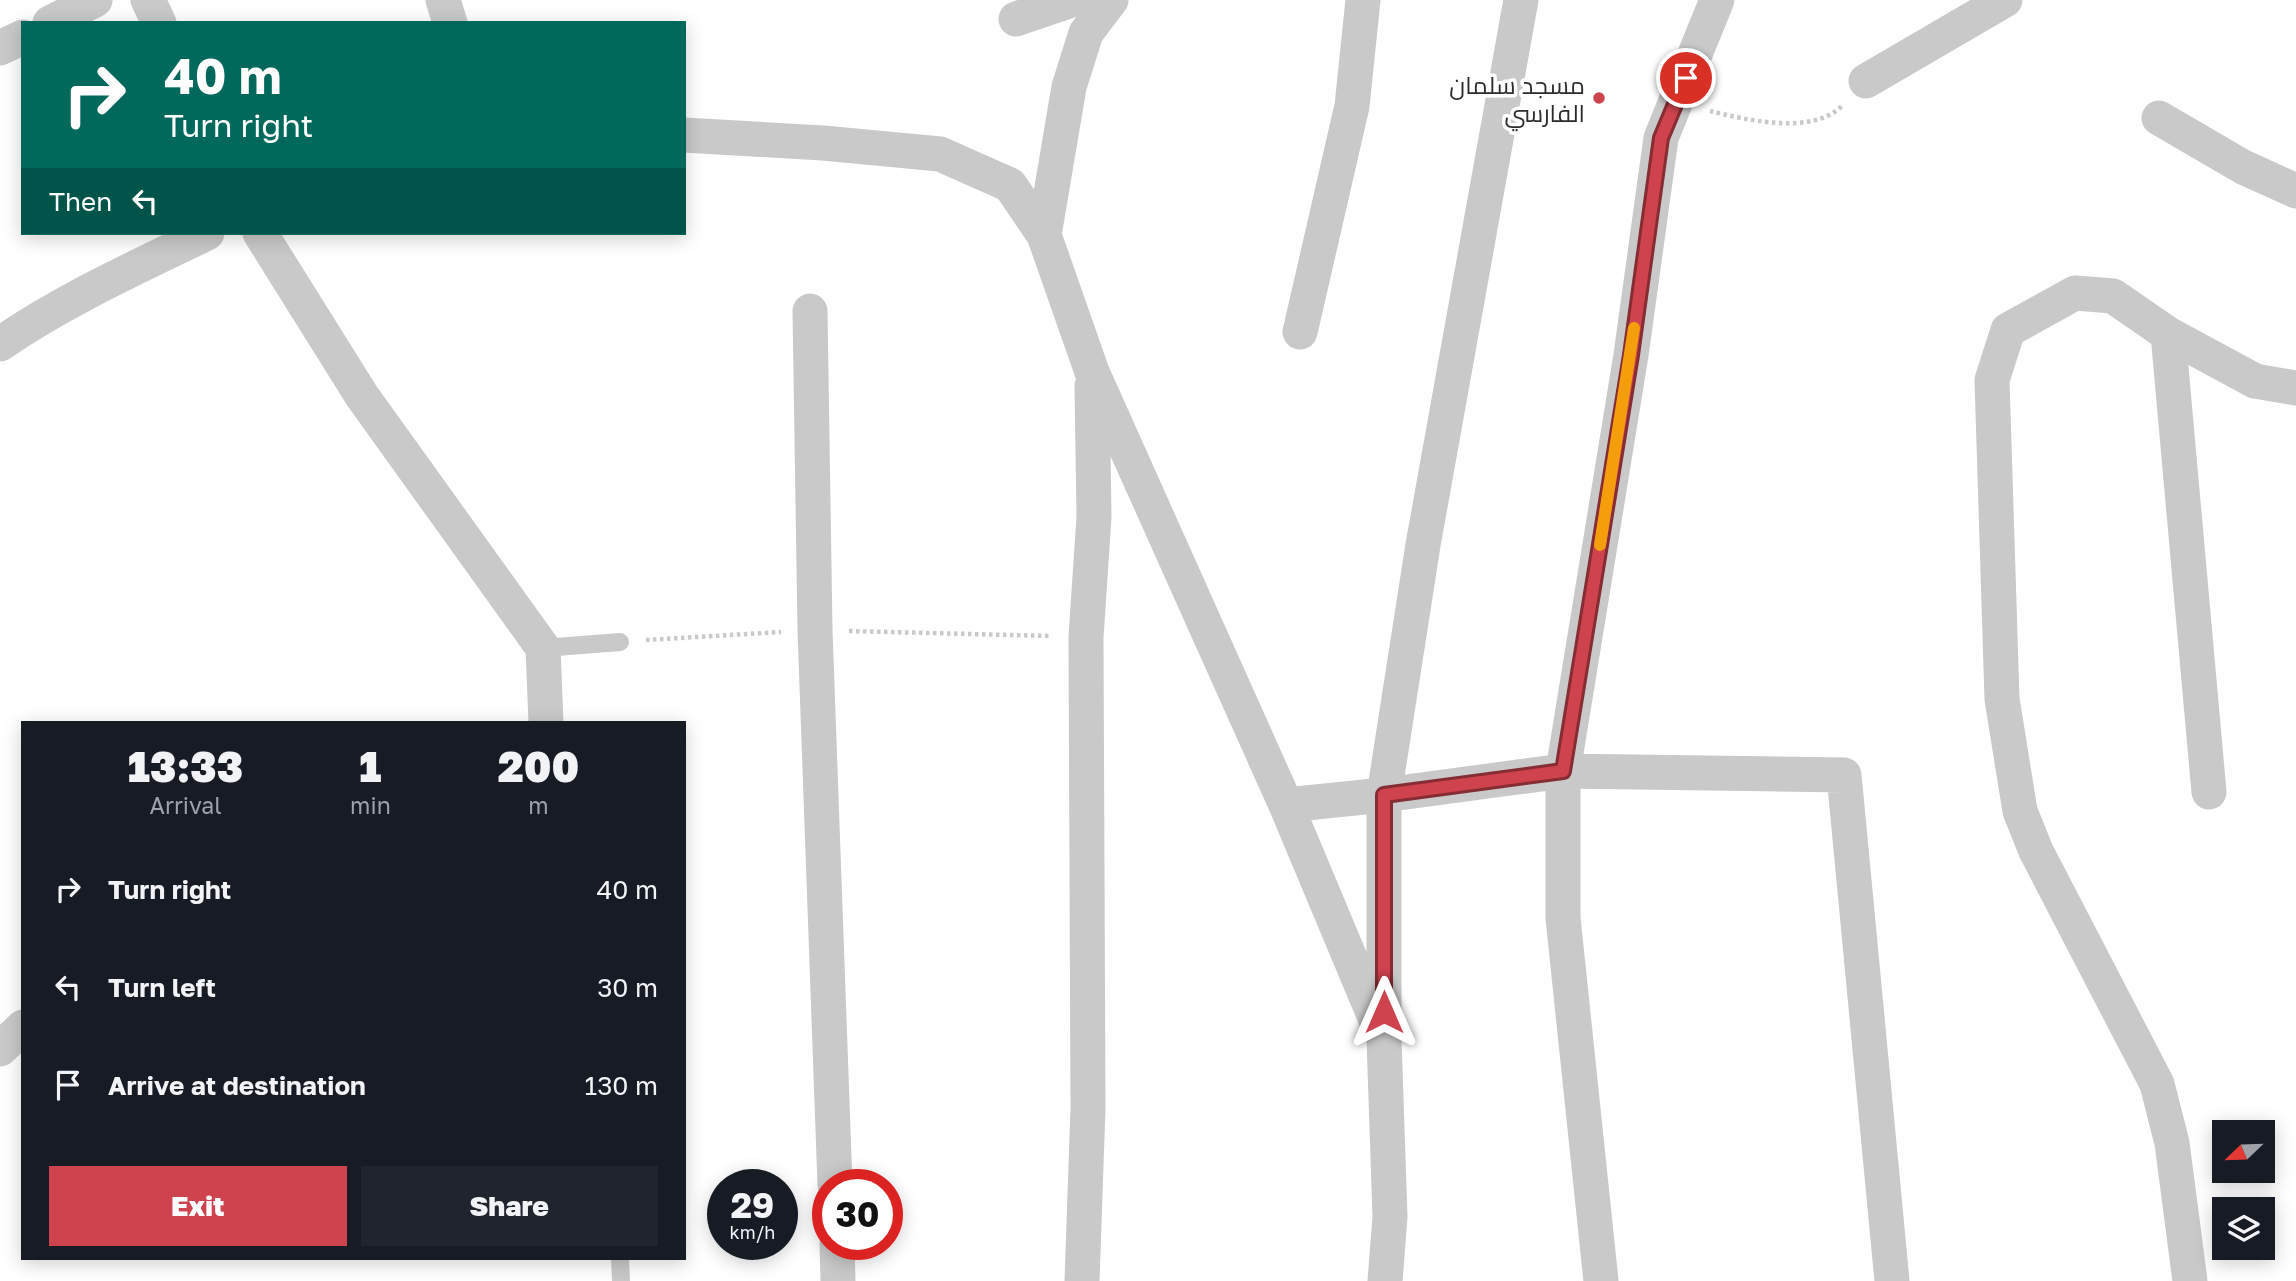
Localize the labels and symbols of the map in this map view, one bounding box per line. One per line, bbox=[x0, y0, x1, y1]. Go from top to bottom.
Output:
pin bbox=[1656, 48, 1716, 108]
place label: مسجد سلمان الفارسي bbox=[1449, 70, 1585, 132]
marker: مسجد سلمان الفارسي bbox=[1591, 90, 1607, 106]
position arrow bbox=[1347, 975, 1421, 1049]
north arrow bbox=[2212, 1120, 2275, 1183]
speed limit sign: 30 bbox=[812, 1169, 903, 1260]

